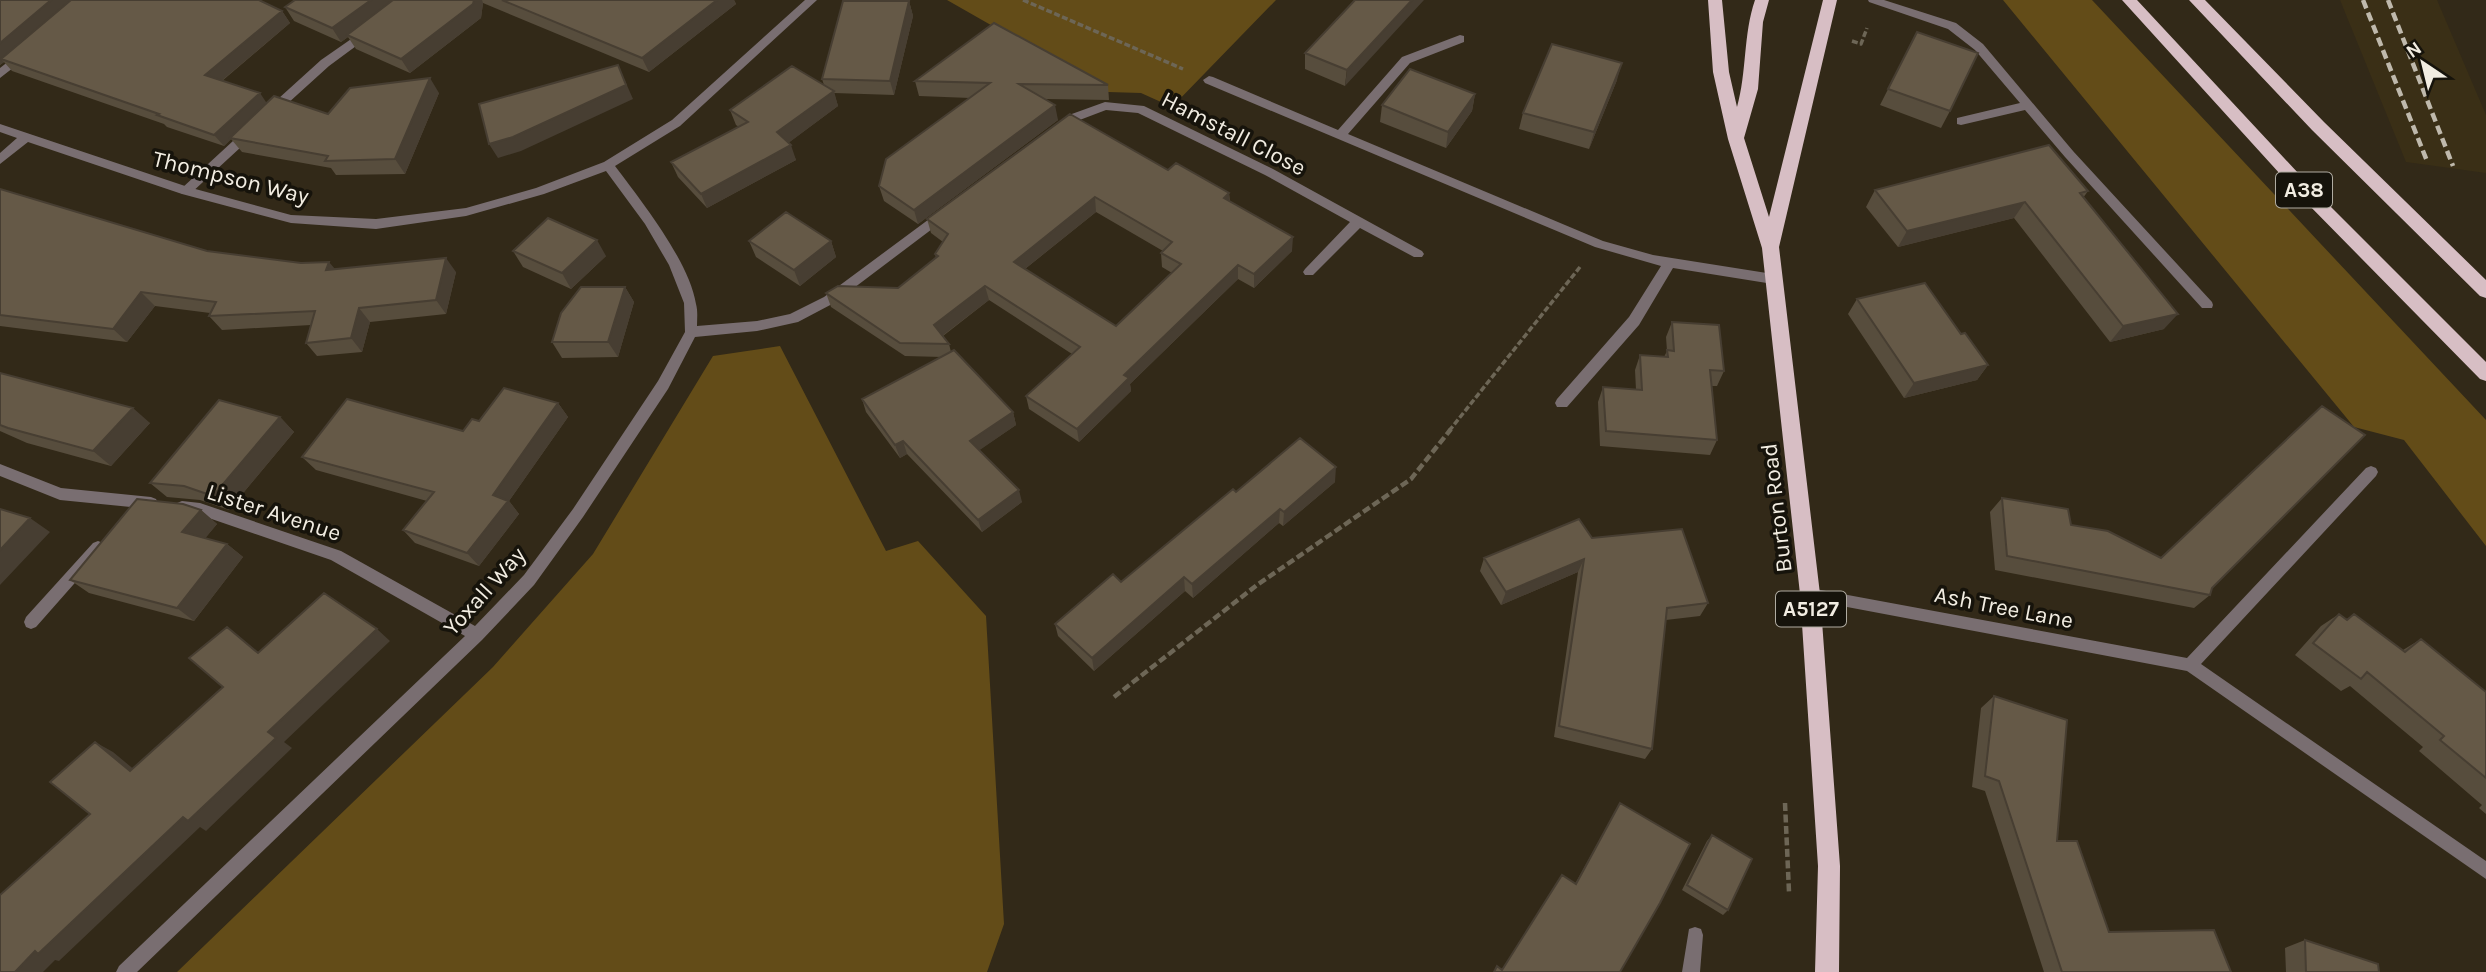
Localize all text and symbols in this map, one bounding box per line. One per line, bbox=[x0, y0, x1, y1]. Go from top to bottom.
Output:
north arrow bbox=[2388, 28, 2458, 98]
text: N bbox=[2402, 37, 2426, 63]
street label: Hamstall Close bbox=[1157, 85, 1310, 181]
street label: Thompson Way bbox=[150, 145, 312, 210]
road number: A38 bbox=[2276, 172, 2332, 208]
street label: Burton Road bbox=[1755, 442, 1798, 574]
street label: Lister Avenue bbox=[203, 478, 344, 547]
street label: Yoxall Way bbox=[438, 541, 531, 641]
street label: Ash Tree Lane bbox=[1932, 581, 2076, 634]
road number: A5127 bbox=[1776, 592, 1846, 626]

